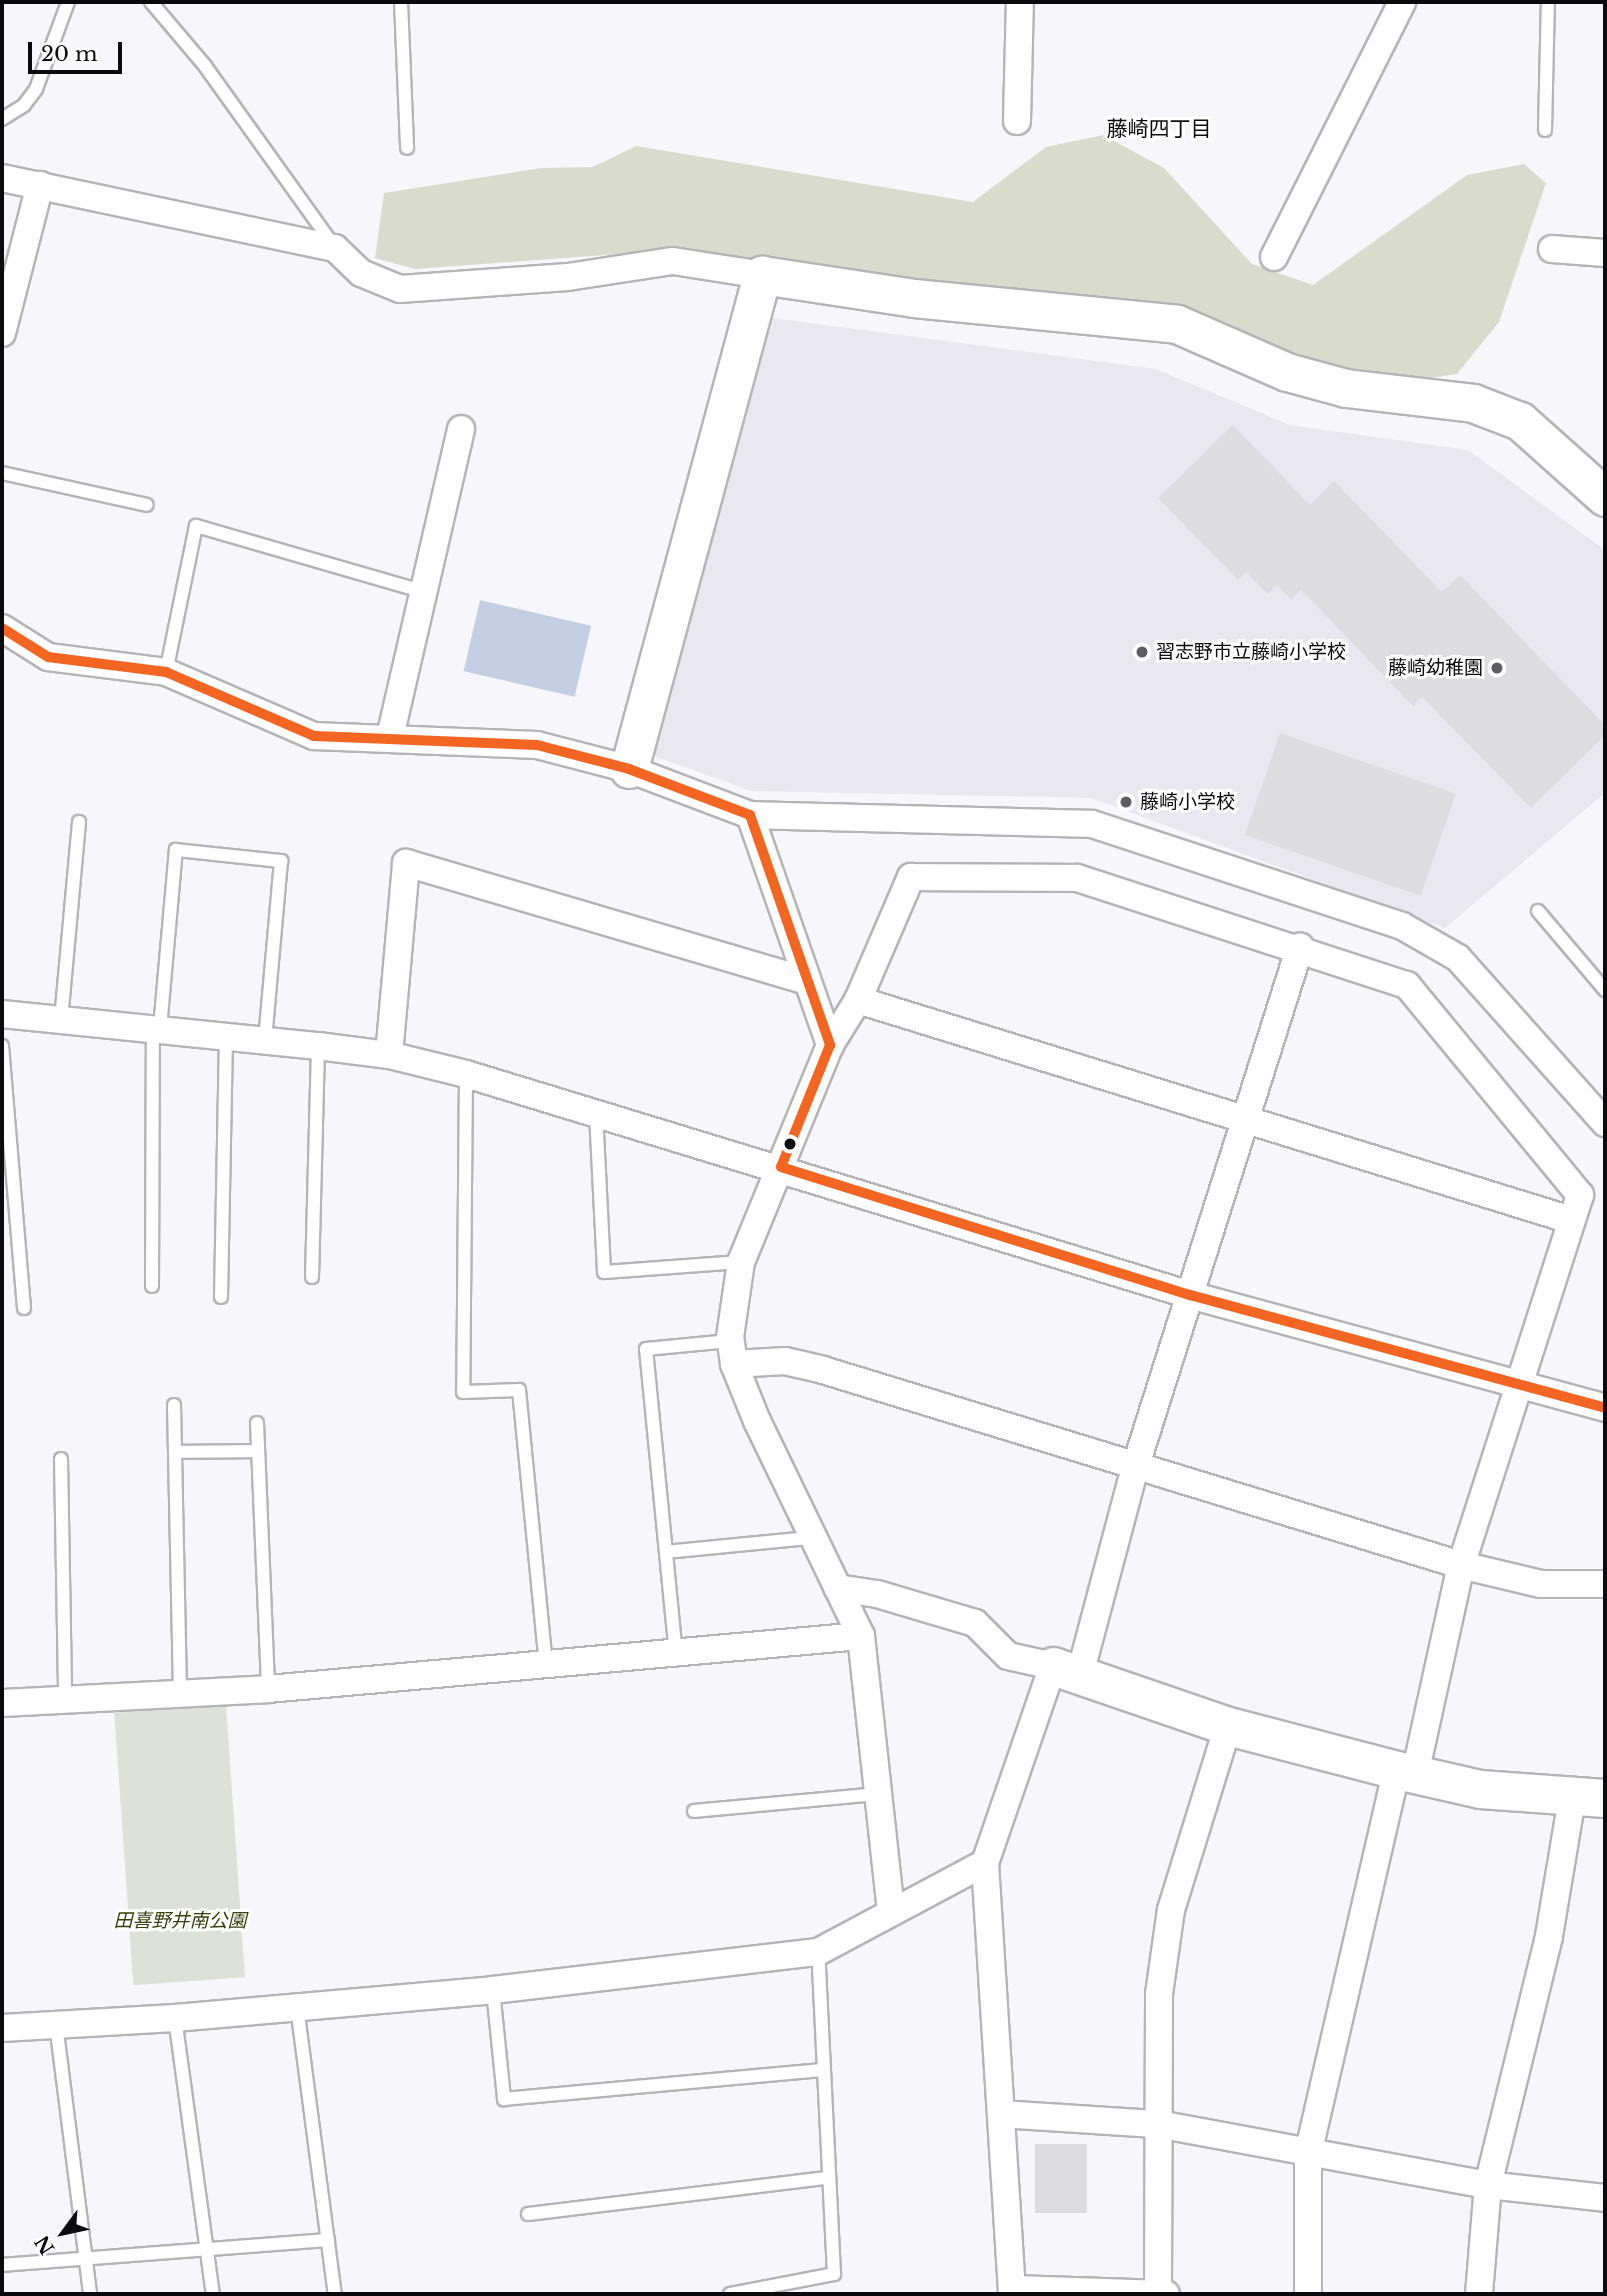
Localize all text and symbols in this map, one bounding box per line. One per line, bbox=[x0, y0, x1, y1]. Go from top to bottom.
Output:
scale bar bbox=[32, 28, 126, 72]
text: 20 m bbox=[41, 41, 98, 67]
district label: 藤崎四丁目 bbox=[1107, 116, 1211, 142]
place label: 習志野市立藤崎小学校 bbox=[1156, 641, 1346, 663]
marker: 習志野市立藤崎小学校 bbox=[1134, 644, 1150, 660]
place label: 藤崎幼稚園 bbox=[1388, 657, 1483, 679]
marker: 藤崎幼稚園 bbox=[1489, 660, 1505, 676]
place label: 藤崎小学校 bbox=[1140, 791, 1235, 813]
marker: 藤崎小学校 bbox=[1118, 794, 1134, 810]
unlabelled marker bbox=[783, 1137, 797, 1151]
park label: 田喜野井南公園 bbox=[114, 1910, 246, 1932]
north arrow bbox=[28, 2198, 98, 2268]
text: N bbox=[30, 2231, 59, 2258]

